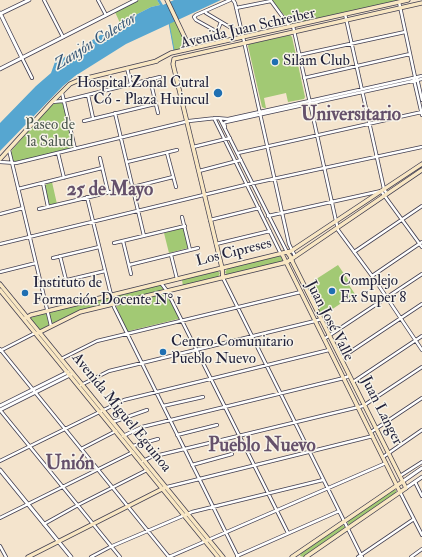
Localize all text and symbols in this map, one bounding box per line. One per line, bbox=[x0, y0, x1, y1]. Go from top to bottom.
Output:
street label: Avenida Juan Schreiber bbox=[179, 5, 317, 53]
water label: Zanjón Colector bbox=[51, 9, 141, 75]
place label: Silam Club bbox=[283, 53, 350, 71]
marker: Silam Club bbox=[270, 57, 280, 67]
place label: Hospital Zonal Cutral Có - Plaza Huincul bbox=[77, 75, 209, 110]
marker: Hospital Zonal Cutral Có - Plaza Huincul bbox=[212, 87, 224, 99]
district label: Universitario bbox=[301, 105, 401, 127]
park label: Paseo de la Salud bbox=[25, 117, 75, 152]
district label: 25 de Mayo bbox=[67, 180, 153, 202]
street label: Los Cipreses bbox=[194, 235, 274, 271]
place label: Complejo Ex Super 8 bbox=[340, 273, 406, 308]
place label: Instituto de Formación Docente N° 1 bbox=[33, 275, 182, 310]
street label: Juan José Valle bbox=[301, 278, 357, 364]
marker: Complejo Ex Super 8 bbox=[327, 286, 337, 296]
marker: Instituto de Formación Docente N° 1 bbox=[20, 288, 30, 298]
place label: Centro Comunitario Pueblo Nuevo bbox=[171, 334, 294, 369]
marker: Centro Comunitario Pueblo Nuevo bbox=[158, 347, 168, 357]
street label: Avenida Miguel Eguinoa bbox=[67, 350, 175, 476]
street label: Juan Langer bbox=[356, 374, 406, 448]
district label: Pueblo Nuevo bbox=[208, 436, 316, 458]
district label: Unión bbox=[45, 454, 95, 476]

